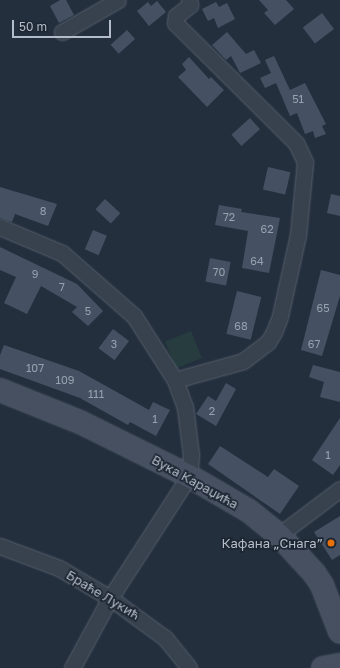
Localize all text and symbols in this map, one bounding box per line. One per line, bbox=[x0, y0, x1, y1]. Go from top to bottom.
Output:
scale bar bbox=[14, 12, 113, 38]
text: 50 m bbox=[19, 19, 47, 34]
house number: 51 bbox=[292, 92, 304, 106]
house number: 8 bbox=[40, 204, 46, 218]
house number: 72 bbox=[223, 210, 235, 224]
house number: 62 bbox=[260, 222, 274, 236]
house number: 64 bbox=[250, 254, 264, 268]
house number: 70 bbox=[213, 265, 225, 279]
house number: 9 bbox=[32, 267, 38, 281]
house number: 7 bbox=[59, 280, 65, 294]
house number: 65 bbox=[316, 301, 330, 315]
house number: 5 bbox=[85, 304, 91, 318]
house number: 68 bbox=[234, 319, 248, 333]
house number: 3 bbox=[111, 337, 117, 351]
house number: 67 bbox=[308, 337, 320, 351]
house number: 107 bbox=[26, 361, 44, 375]
house number: 109 bbox=[56, 373, 74, 387]
house number: 111 bbox=[88, 387, 104, 401]
house number: 2 bbox=[209, 404, 215, 418]
house number: 1 bbox=[152, 412, 158, 426]
house number: 1 bbox=[325, 448, 331, 462]
street label: Вука Караџића bbox=[149, 452, 241, 512]
place label: Кафана „Снага” bbox=[222, 535, 323, 551]
marker: Кафана „Снага” bbox=[326, 538, 336, 548]
street label: Браће Лукић bbox=[63, 567, 143, 623]

